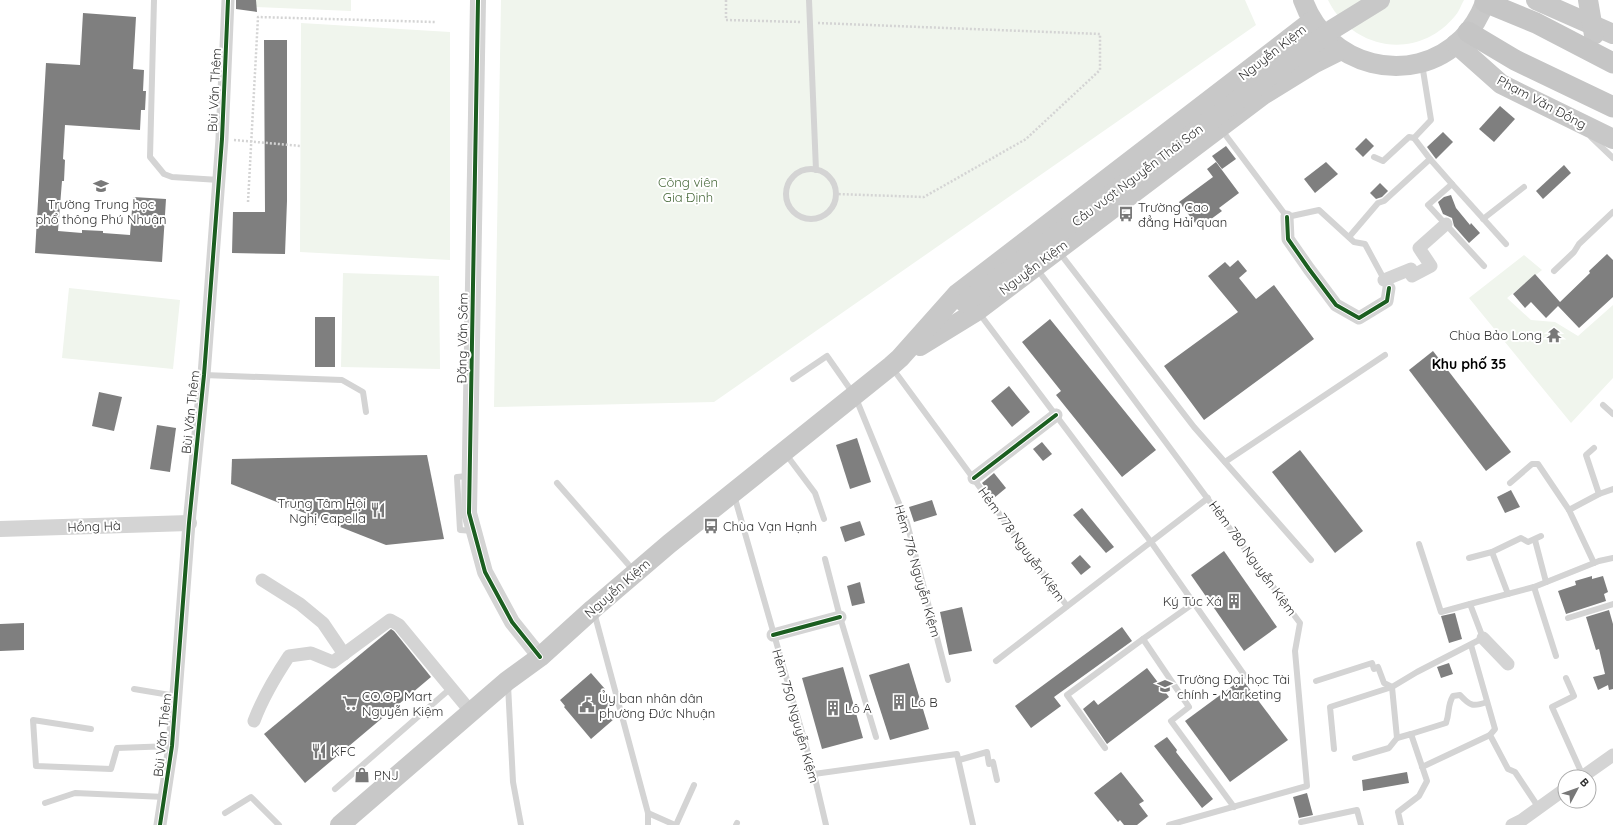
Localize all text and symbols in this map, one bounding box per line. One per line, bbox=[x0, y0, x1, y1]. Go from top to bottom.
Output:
street label: Nguyễn Kiệm bbox=[1235, 21, 1309, 83]
street label: Bùi Văn Thêm bbox=[204, 48, 224, 132]
street label: Phạm Văn Đồng bbox=[1495, 72, 1589, 132]
street label: Cầu vượt Nguyễn Thái Sơn bbox=[1068, 120, 1206, 230]
park label: Công viên Gia Định bbox=[658, 174, 718, 205]
school or university icon: Trường Trung học phổ thông Phú Nhuận bbox=[92, 177, 110, 195]
place label: Trường Trung học phổ thông Phú Nhuận bbox=[35, 196, 167, 227]
place label: Trường Cao đẳng Hải quan bbox=[1138, 199, 1227, 230]
bus stop icon: Trường Cao đẳng Hải quan bbox=[1117, 205, 1135, 223]
street label: Nguyễn Kiệm bbox=[996, 236, 1070, 298]
street label: Đặng Văn Sâm bbox=[453, 292, 471, 384]
temple icon: Chùa Bảo Long bbox=[1545, 326, 1563, 344]
place label: Chùa Bảo Long bbox=[1449, 327, 1542, 343]
district label: Khu phố 35 bbox=[1432, 355, 1506, 373]
street label: Bùi Văn Thêm bbox=[178, 369, 202, 455]
street label: Hẻm 778 Nguyễn Kiệm bbox=[975, 484, 1069, 604]
place label: Trung Tâm Hội Nghị Capella bbox=[278, 495, 366, 526]
street label: Hẻm 780 Nguyễn Kiệm bbox=[1206, 497, 1300, 619]
restaurant icon: Trung Tâm Hội Nghị Capella bbox=[369, 501, 387, 519]
street label: Hẻm 776 Nguyễn Kiệm bbox=[891, 503, 945, 639]
street label: Hồng Hà bbox=[67, 517, 121, 535]
bus stop icon: Chùa Vạn Hạnh bbox=[702, 517, 720, 535]
place label: Chùa Vạn Hạnh bbox=[723, 518, 817, 534]
street label: Nguyễn Kiệm bbox=[581, 555, 653, 621]
building icon: Ký Túc Xá bbox=[1225, 592, 1243, 610]
place label: Ký Túc Xá bbox=[1163, 593, 1222, 609]
street label: Hẻm 750 Nguyễn Kiệm bbox=[769, 647, 823, 785]
place label: Trường Đại học Tài chính - Marketing bbox=[1177, 671, 1290, 702]
school or university icon: Trường Đại học Tài chính - Marketing bbox=[1156, 677, 1174, 695]
place label: CO.OP Mart Nguyễn Kiệm bbox=[362, 688, 443, 719]
place label: Ủy ban nhân dân phường Đức Nhuận bbox=[599, 690, 715, 721]
street label: Bùi Văn Thêm bbox=[150, 692, 174, 778]
building icon: Lô B bbox=[890, 693, 908, 711]
supermarket icon: CO.OP Mart Nguyễn Kiệm bbox=[341, 694, 359, 712]
place label: Lô B bbox=[911, 694, 938, 710]
public building icon: Ủy ban nhân dân phường Đức Nhuận bbox=[578, 696, 596, 714]
building icon: Lô A bbox=[824, 699, 842, 717]
place label: Lô A bbox=[845, 700, 872, 716]
restaurant icon: KFC bbox=[310, 742, 328, 760]
place label: KFC bbox=[331, 743, 356, 759]
shop icon: PNJ bbox=[353, 766, 371, 784]
place label: PNJ bbox=[374, 767, 399, 783]
north arrow bbox=[1557, 769, 1597, 809]
text: B bbox=[1577, 775, 1592, 790]

